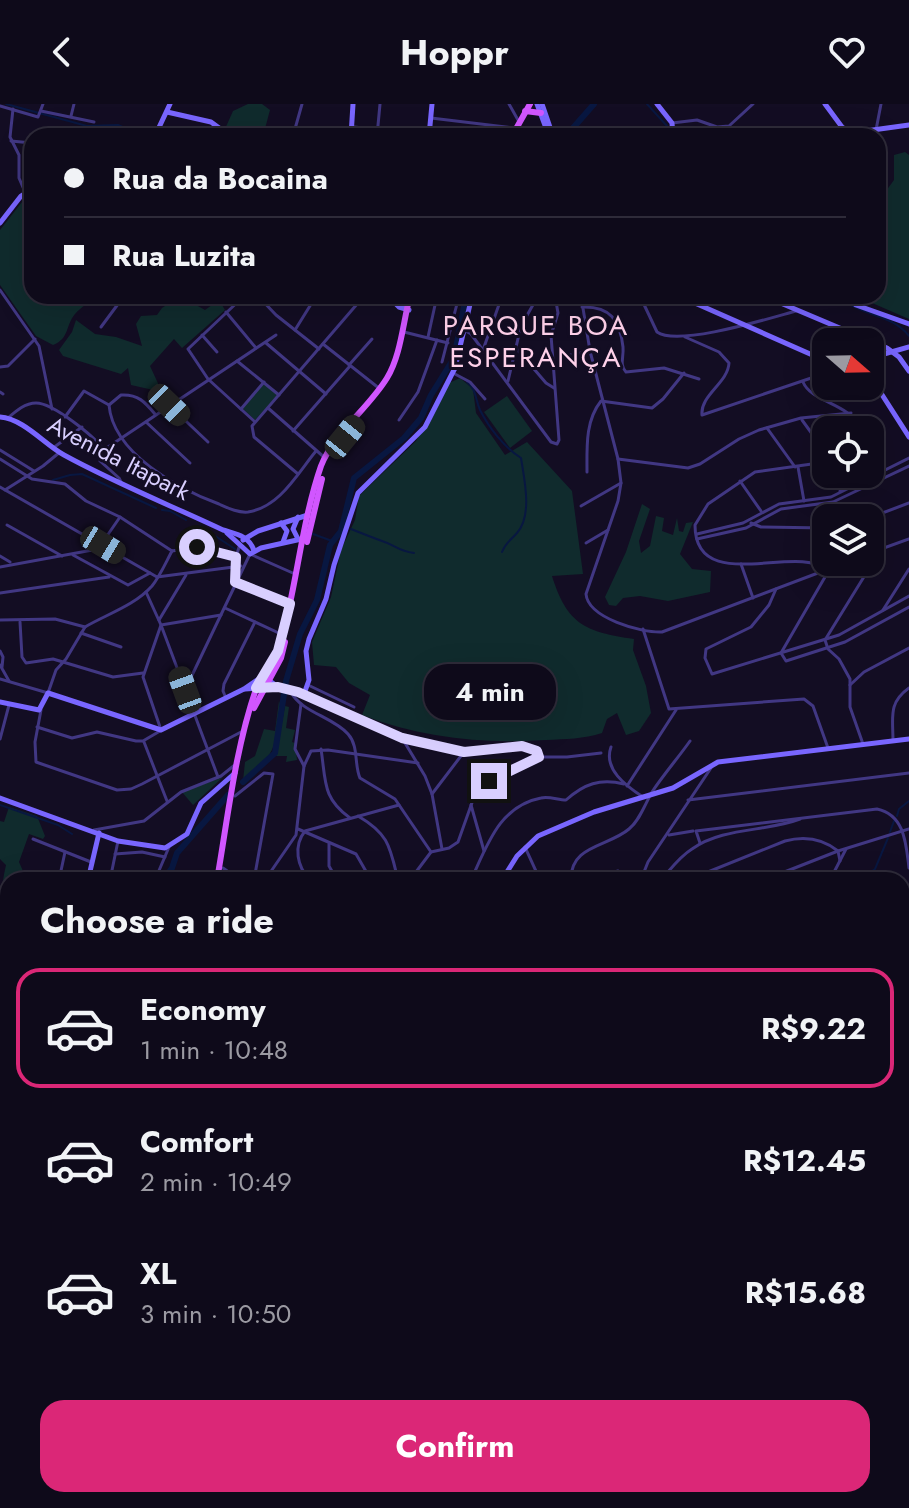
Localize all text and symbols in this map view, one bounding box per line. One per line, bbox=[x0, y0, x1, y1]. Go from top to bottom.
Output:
text: Hoppr bbox=[400, 26, 509, 78]
icon: back bbox=[40, 30, 84, 74]
icon: heart bbox=[825, 30, 869, 74]
text: Rua da Bocaina bbox=[112, 157, 328, 200]
text: Rua Luzita bbox=[112, 234, 256, 277]
district label: PARQUE BOA ESPERANÇA bbox=[443, 305, 629, 378]
north arrow bbox=[812, 328, 884, 400]
map controls bbox=[812, 328, 884, 576]
car bbox=[143, 380, 195, 430]
street label: Avenida Itapark bbox=[42, 407, 197, 509]
car bbox=[321, 411, 369, 463]
button: locate bbox=[812, 416, 884, 488]
button: layers bbox=[812, 504, 884, 576]
car bbox=[76, 522, 130, 568]
route start bbox=[179, 529, 215, 565]
car bbox=[166, 663, 204, 717]
callout: 4 min bbox=[423, 665, 555, 721]
text: 4 min bbox=[455, 673, 525, 711]
route end bbox=[471, 763, 507, 799]
text: Choose a ride bbox=[40, 894, 274, 946]
text: Economy bbox=[140, 988, 266, 1031]
icon: car bbox=[44, 992, 116, 1064]
text: R$9.22 bbox=[761, 1007, 866, 1050]
text: 1 min · 10:48 bbox=[140, 1031, 288, 1069]
text: Comfort bbox=[140, 1120, 253, 1163]
icon: car bbox=[44, 1124, 116, 1196]
text: R$12.45 bbox=[743, 1139, 866, 1182]
text: 2 min · 10:49 bbox=[140, 1163, 292, 1201]
text: XL bbox=[140, 1252, 176, 1295]
icon: car bbox=[44, 1256, 116, 1328]
text: R$15.68 bbox=[745, 1271, 866, 1314]
text: 3 min · 10:50 bbox=[140, 1295, 291, 1333]
button: Confirm bbox=[40, 1400, 870, 1492]

